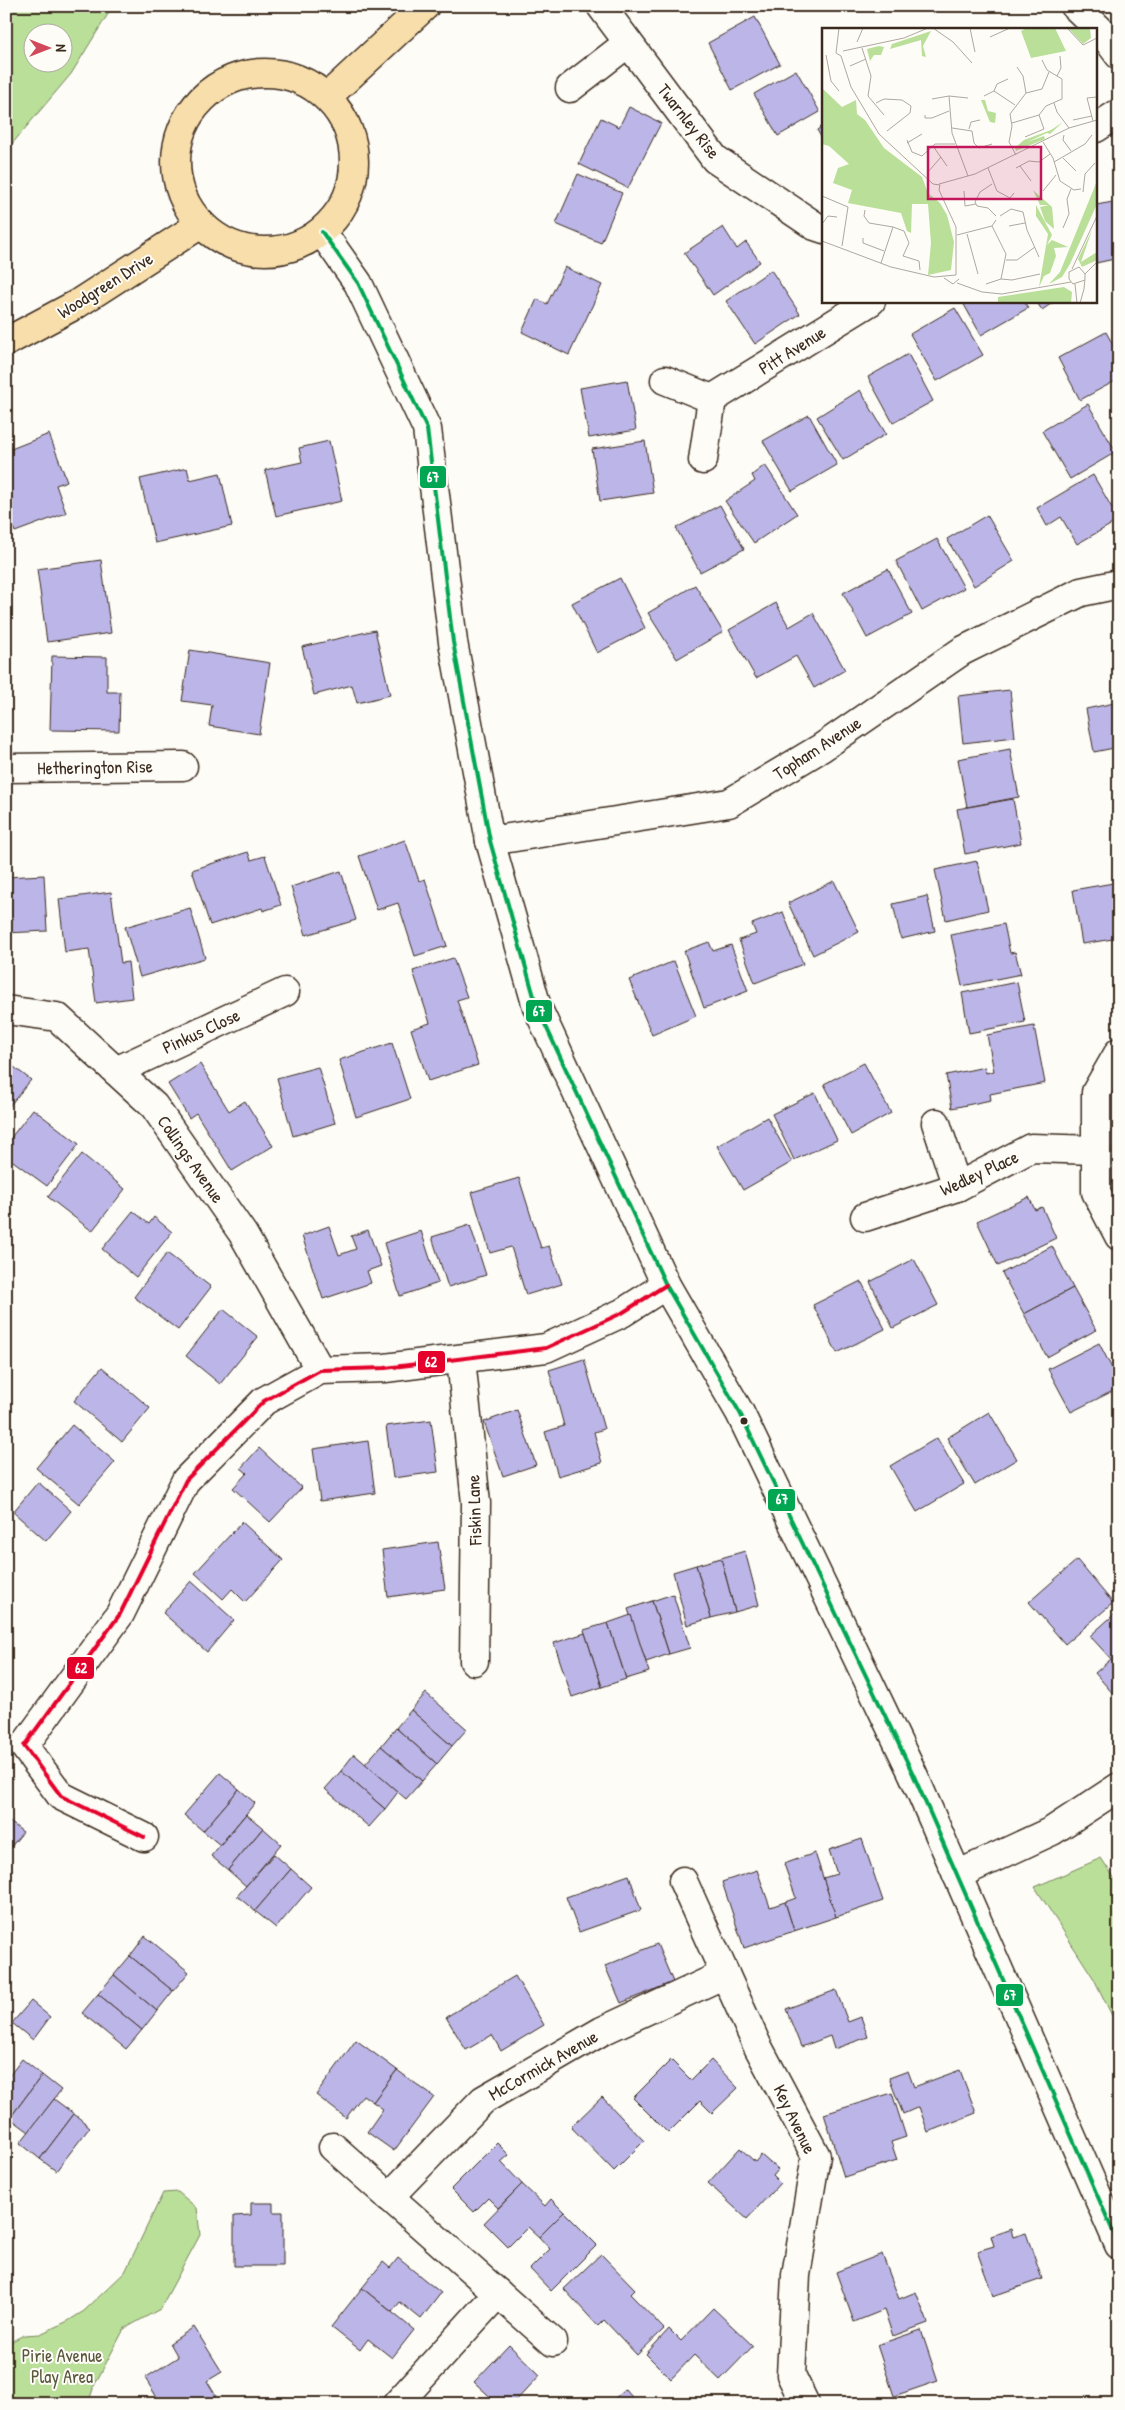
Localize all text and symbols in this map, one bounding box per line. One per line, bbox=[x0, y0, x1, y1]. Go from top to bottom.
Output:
north arrow bbox=[22, 22, 72, 72]
inset map bbox=[822, 28, 1098, 302]
text: N bbox=[52, 44, 71, 52]
street label: Twarnley Rise bbox=[652, 78, 726, 164]
street label: Woodgreen Drive bbox=[53, 246, 157, 324]
street label: Pitt Avenue bbox=[754, 320, 830, 380]
line badge: 67 bbox=[419, 465, 447, 489]
text: 67 bbox=[427, 467, 439, 486]
street label: Topham Avenue bbox=[768, 710, 866, 786]
street label: Hetherington Rise bbox=[37, 753, 153, 781]
line badge: 67 bbox=[525, 999, 553, 1023]
text: 67 bbox=[533, 1001, 545, 1020]
street label: Pinkus Close bbox=[158, 1002, 244, 1060]
street label: Collings Avenue bbox=[152, 1110, 230, 1208]
street label: Wedley Place bbox=[936, 1144, 1022, 1202]
line badge: 62 bbox=[417, 1350, 446, 1374]
text: 62 bbox=[425, 1352, 438, 1371]
unlabelled marker bbox=[739, 1416, 749, 1426]
street label: Fiskin Lane bbox=[460, 1474, 488, 1547]
line badge: 67 bbox=[767, 1488, 796, 1512]
text: 67 bbox=[776, 1489, 788, 1508]
line badge: 62 bbox=[66, 1656, 95, 1680]
text: 62 bbox=[75, 1658, 88, 1677]
line badge: 67 bbox=[995, 1983, 1024, 2007]
text: 67 bbox=[1004, 1985, 1016, 2004]
street label: McCormick Avenue bbox=[484, 2024, 602, 2106]
street label: Key Avenue bbox=[768, 2080, 822, 2158]
park label: Pirie Avenue Play Area bbox=[22, 2343, 102, 2389]

